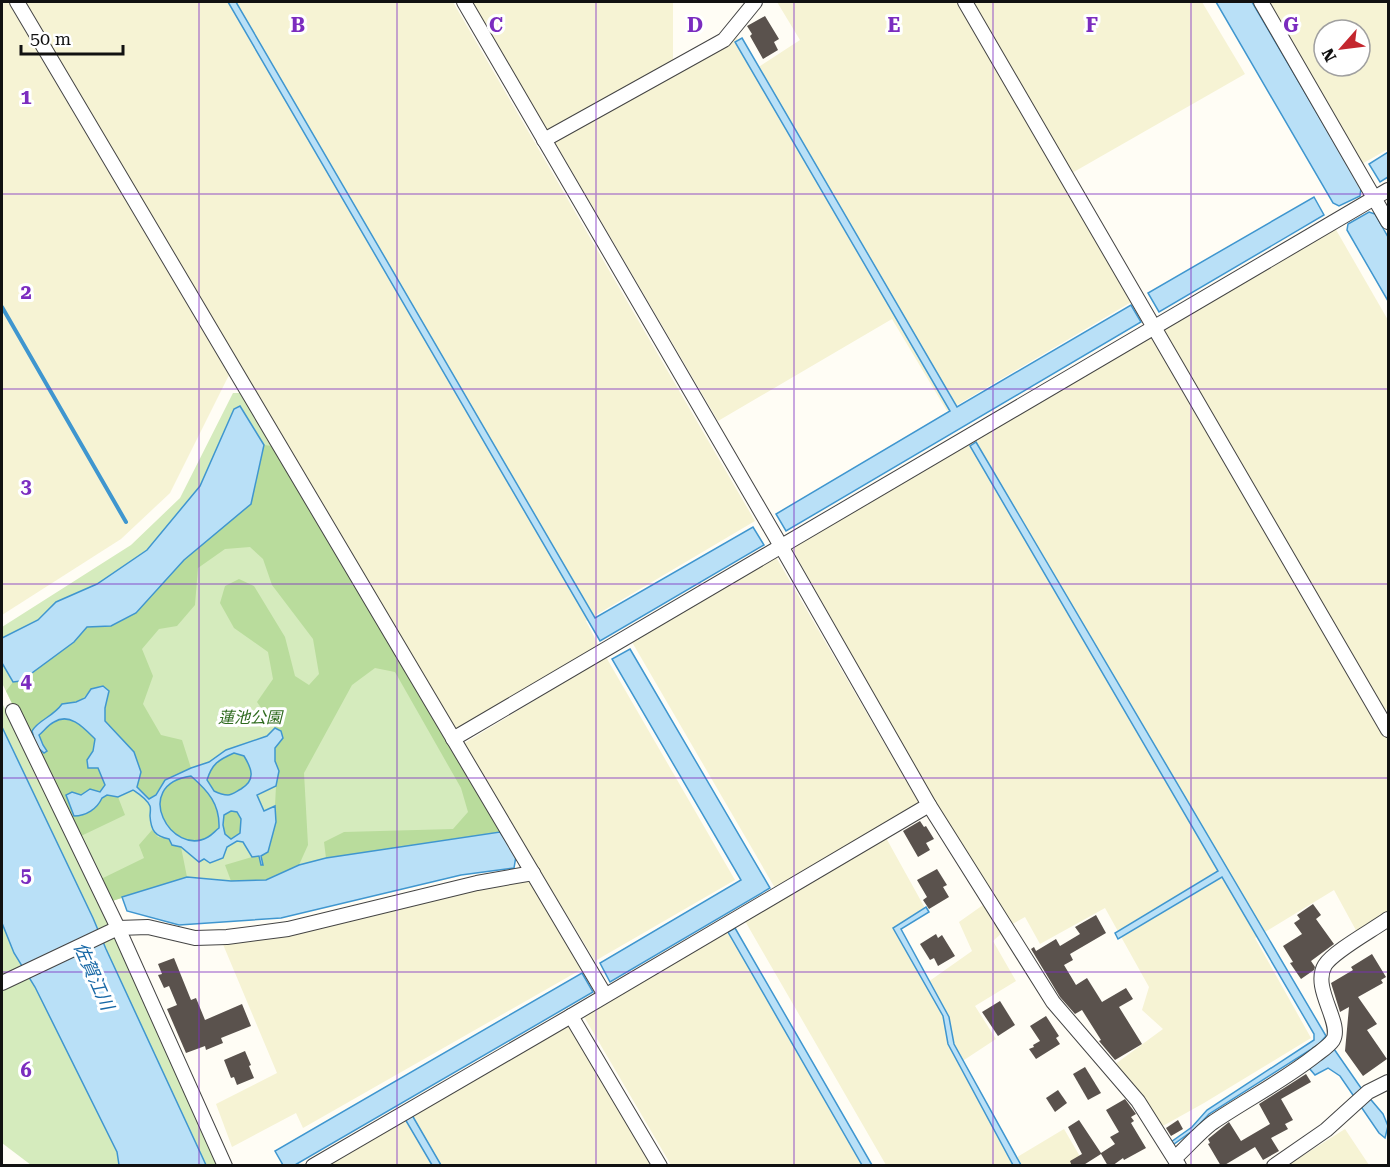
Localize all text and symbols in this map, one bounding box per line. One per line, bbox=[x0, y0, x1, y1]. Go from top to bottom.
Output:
text: B bbox=[291, 13, 305, 37]
text: C bbox=[489, 13, 503, 37]
text: D bbox=[687, 13, 703, 37]
text: E bbox=[888, 13, 901, 37]
text: F bbox=[1086, 13, 1098, 37]
text: G bbox=[1283, 13, 1299, 37]
scale bar bbox=[21, 18, 123, 56]
north arrow bbox=[1312, 18, 1372, 78]
text: 50 m bbox=[30, 28, 71, 49]
text: N bbox=[1318, 45, 1340, 65]
text: 1 bbox=[20, 85, 32, 109]
text: 2 bbox=[20, 280, 32, 304]
text: 3 bbox=[20, 474, 32, 498]
text: 4 bbox=[20, 669, 32, 693]
park label: 蓮池公園 bbox=[218, 708, 284, 727]
text: 5 bbox=[20, 863, 32, 887]
water label: 佐賀江川 bbox=[70, 939, 119, 1015]
text: 6 bbox=[20, 1058, 32, 1082]

